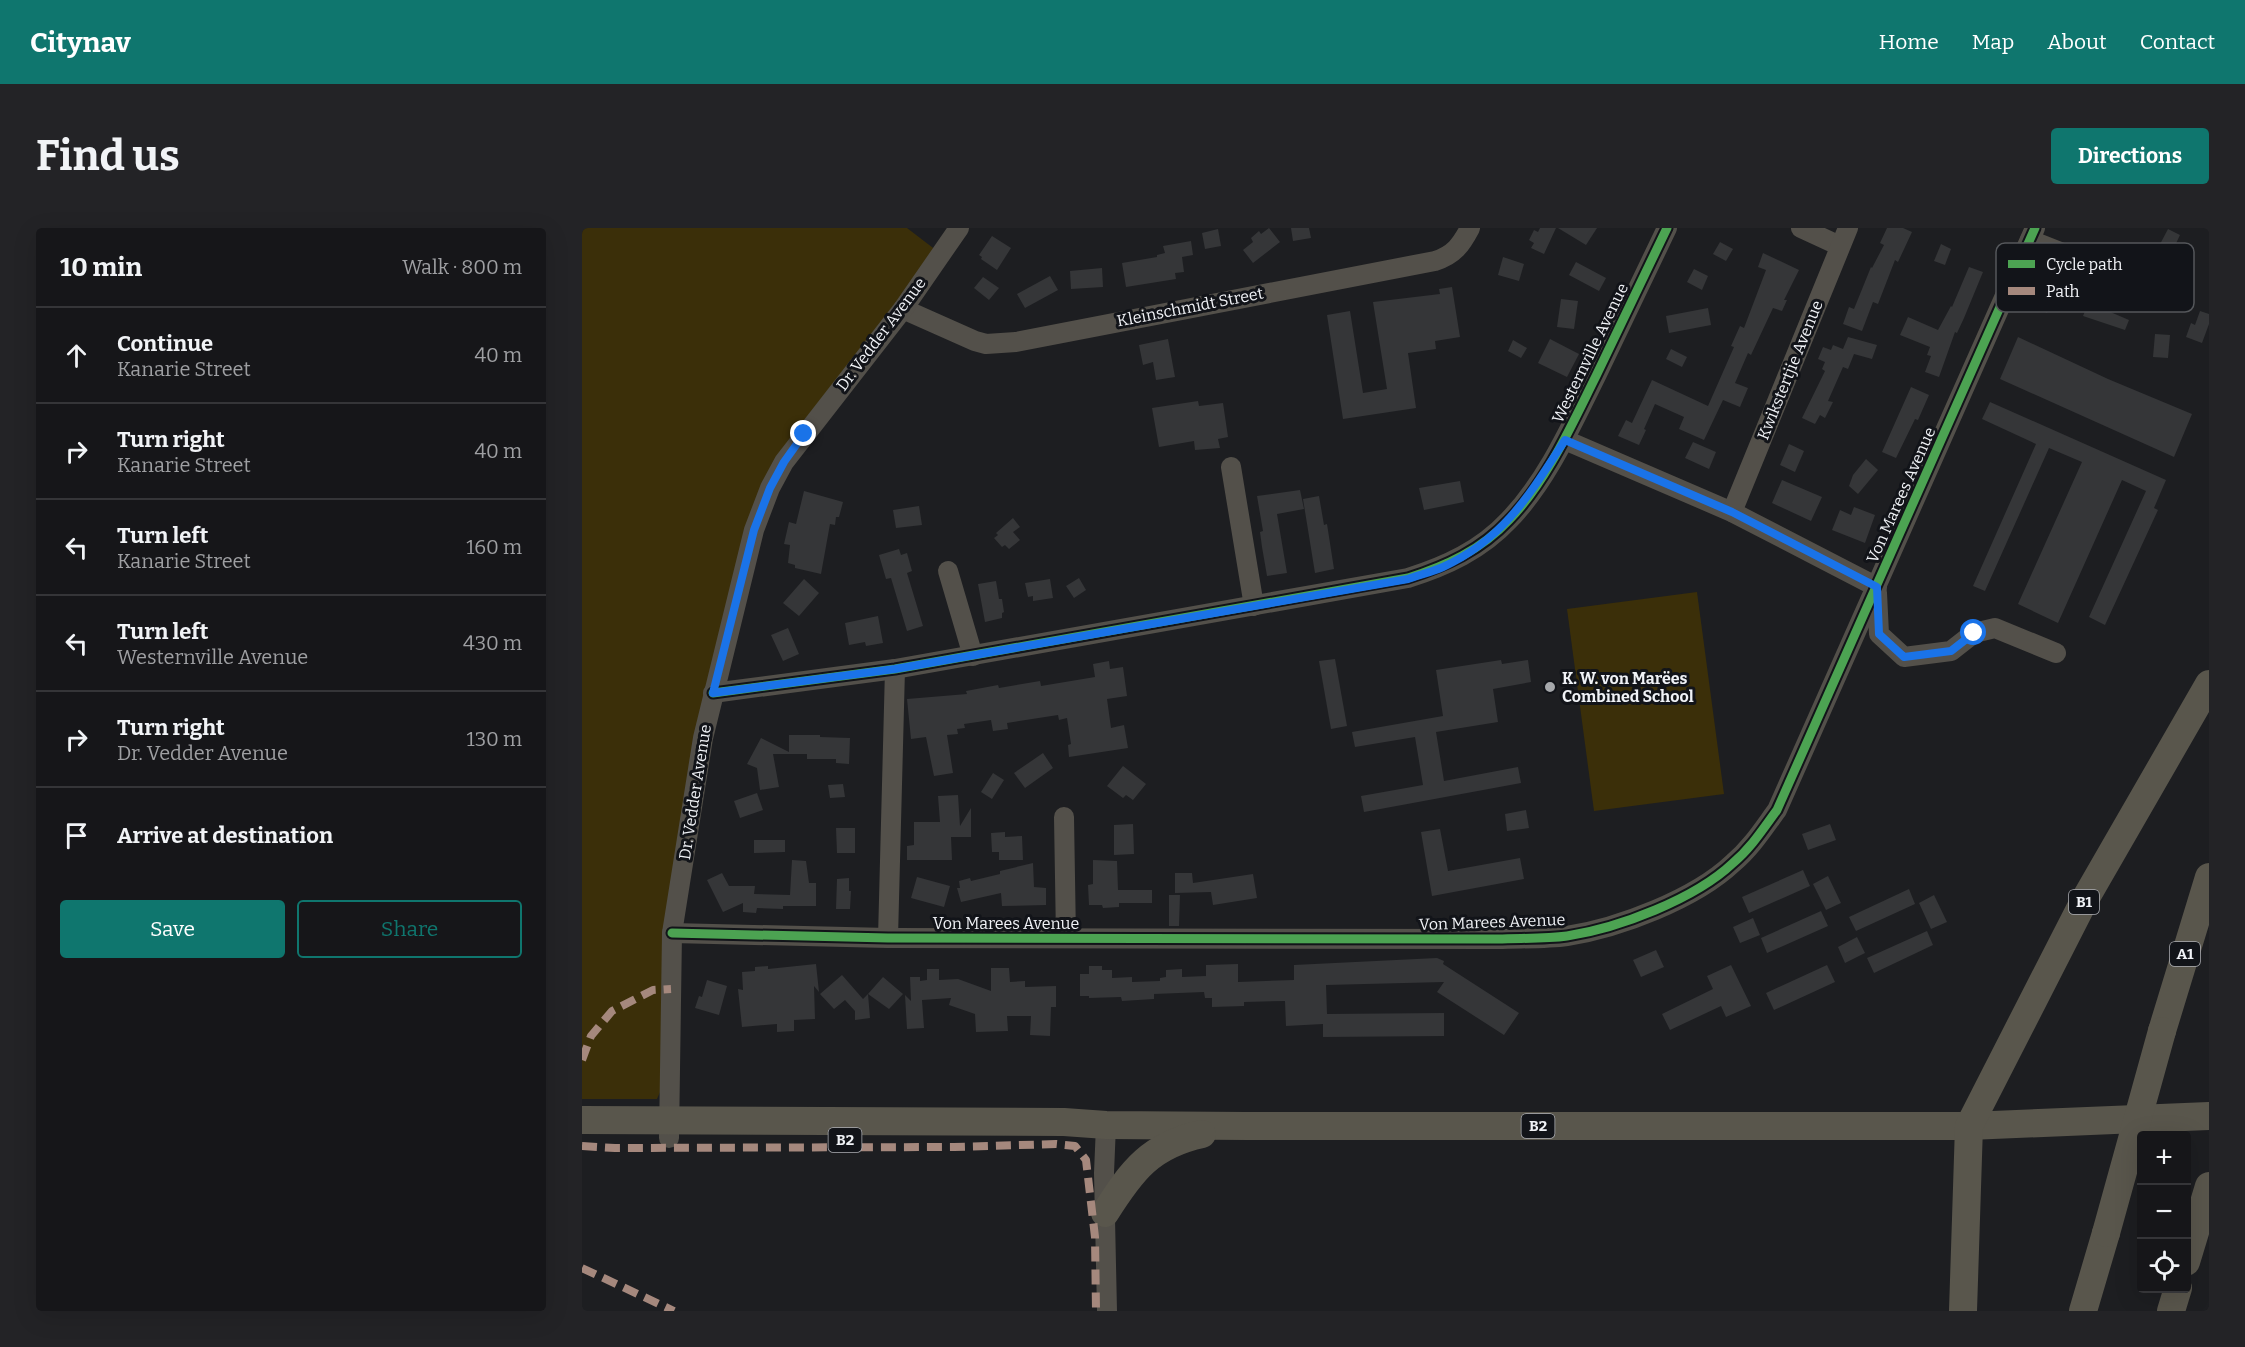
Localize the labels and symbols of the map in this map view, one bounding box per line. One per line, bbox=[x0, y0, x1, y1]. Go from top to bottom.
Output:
legend bbox=[1996, 243, 2194, 312]
text: Cycle path bbox=[2046, 255, 2122, 274]
street label: Dr. Vedder Avenue bbox=[832, 274, 930, 394]
street label: Westernville Avenue bbox=[1548, 280, 1632, 426]
text: Path bbox=[2046, 282, 2080, 301]
street label: Kleinschmidt Street bbox=[1115, 283, 1265, 331]
street label: Kwikstertjie Avenue bbox=[1753, 297, 1827, 443]
route end bbox=[790, 420, 816, 446]
street label: Von Marees Avenue bbox=[1863, 424, 1939, 566]
route start bbox=[1960, 619, 1986, 645]
place label: K. W. von Marëes Combined School bbox=[1562, 669, 1694, 706]
marker: K. W. von Marëes Combined School bbox=[1543, 680, 1557, 694]
street label: Dr. Vedder Avenue bbox=[675, 723, 715, 861]
road number: B1 bbox=[2069, 890, 2099, 914]
street label: Von Marees Avenue bbox=[1418, 910, 1566, 934]
street label: Von Marees Avenue bbox=[933, 914, 1079, 933]
road number: A1 bbox=[2170, 942, 2200, 966]
road number: B2 bbox=[1522, 1114, 1554, 1138]
road number: B2 bbox=[828, 1128, 862, 1152]

